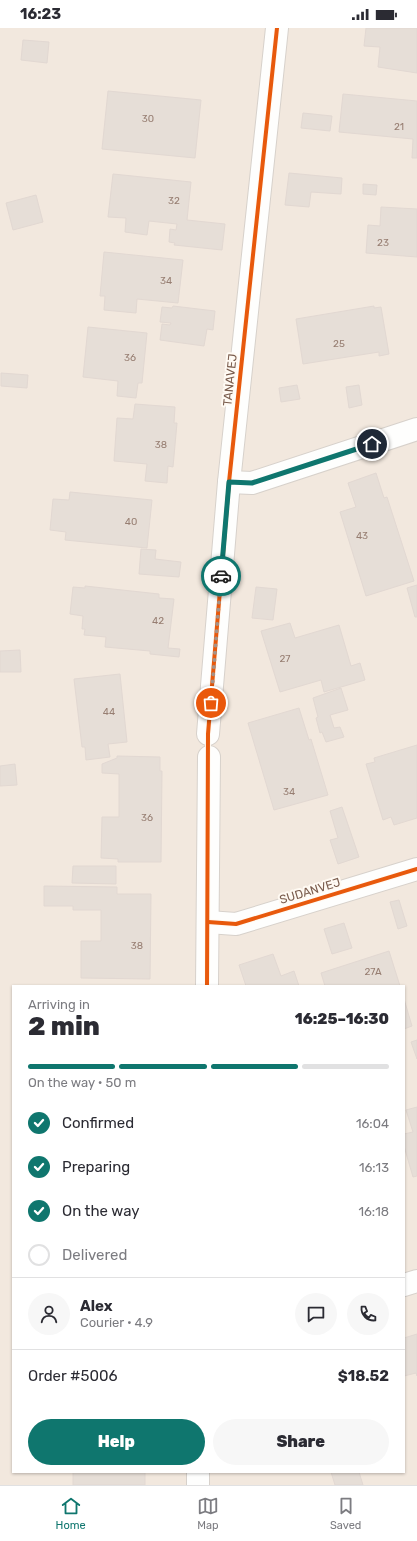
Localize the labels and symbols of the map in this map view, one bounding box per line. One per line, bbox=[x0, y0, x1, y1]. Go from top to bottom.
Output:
house number: 30 bbox=[142, 113, 154, 125]
house number: 21 bbox=[394, 121, 404, 133]
house number: 32 bbox=[168, 195, 180, 207]
house number: 23 bbox=[377, 237, 389, 249]
house number: 34 bbox=[160, 275, 172, 287]
house number: 25 bbox=[333, 338, 345, 350]
house number: 36 bbox=[124, 352, 136, 364]
street label: TANAVEJ bbox=[220, 353, 240, 407]
pin bbox=[355, 427, 389, 461]
house number: 38 bbox=[155, 439, 167, 451]
house number: 40 bbox=[125, 516, 137, 528]
house number: 43 bbox=[356, 530, 368, 542]
courier bbox=[201, 556, 241, 596]
house number: 42 bbox=[152, 615, 164, 627]
house number: 27 bbox=[280, 653, 291, 665]
pin bbox=[194, 686, 228, 720]
house number: 44 bbox=[103, 706, 115, 718]
house number: 34 bbox=[283, 786, 295, 798]
house number: 36 bbox=[141, 812, 153, 824]
street label: SUDANVEJ bbox=[278, 875, 342, 907]
house number: 38 bbox=[131, 940, 143, 952]
house number: 27A bbox=[364, 966, 382, 978]

